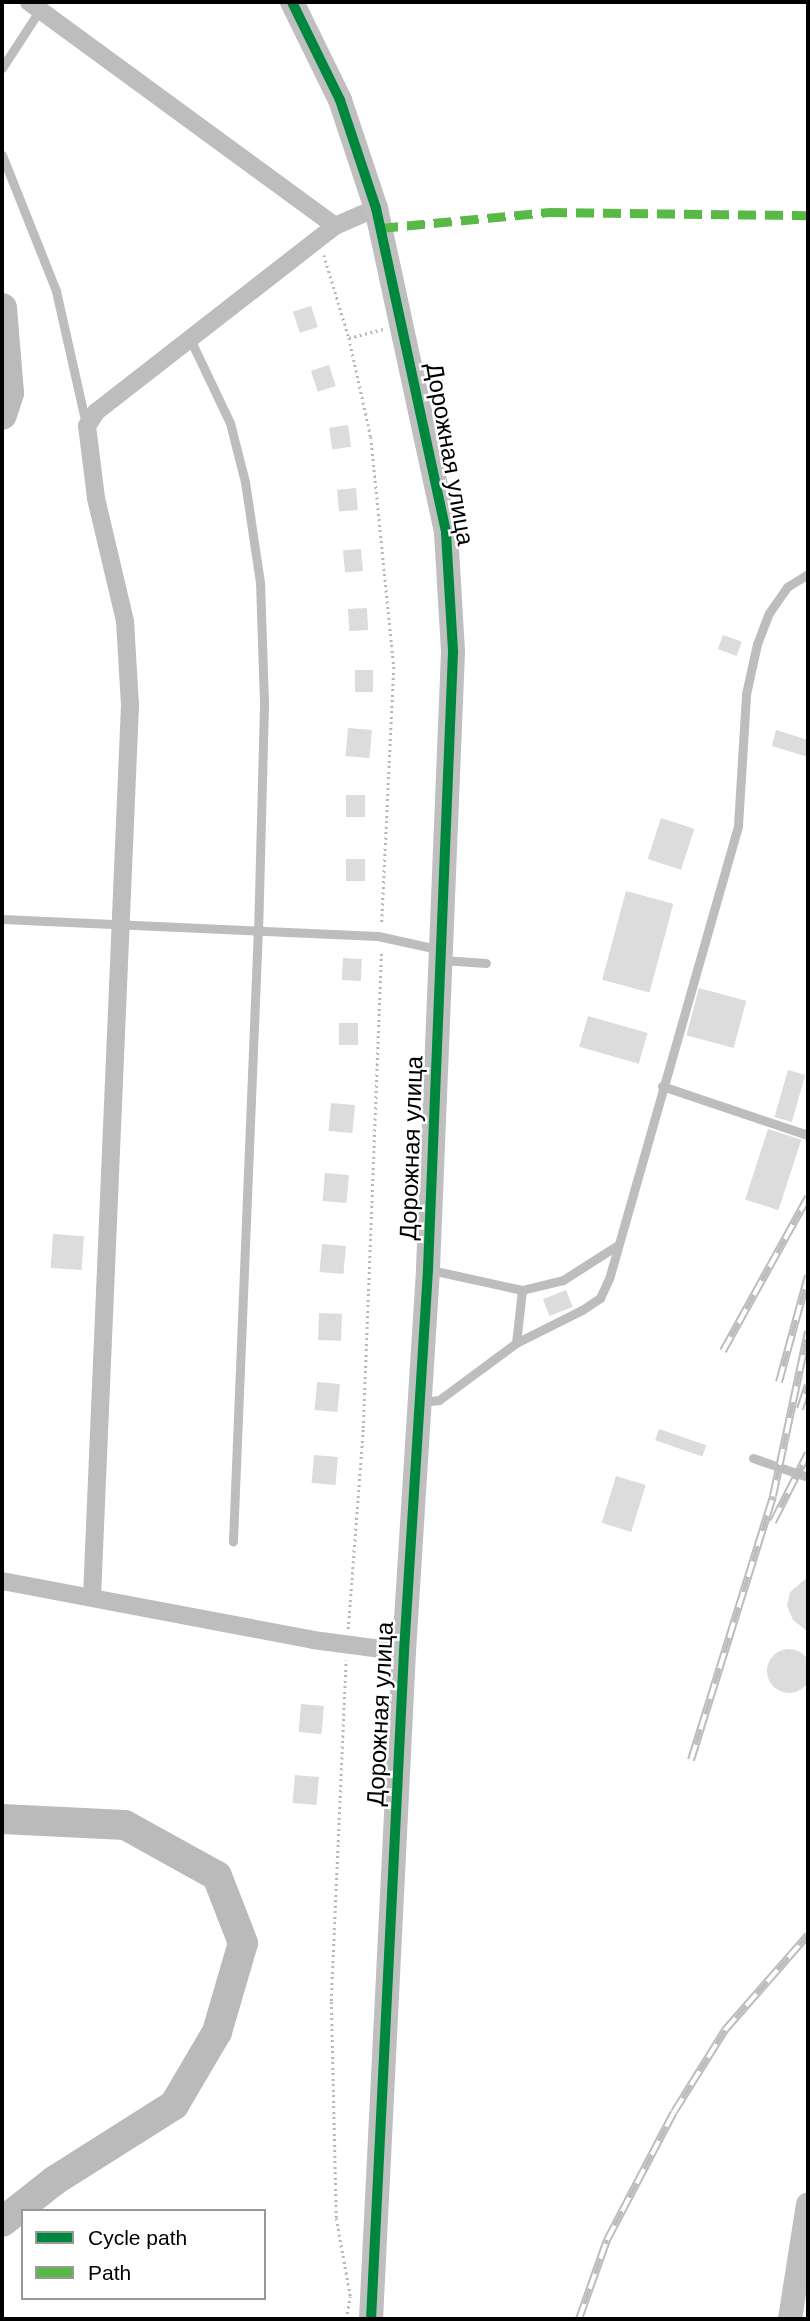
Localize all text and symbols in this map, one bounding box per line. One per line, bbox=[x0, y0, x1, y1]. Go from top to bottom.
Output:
street label: Дорожная улица bbox=[420, 361, 480, 547]
street label: Дорожная улица bbox=[393, 1055, 429, 1241]
street label: Дорожная улица bbox=[361, 1621, 399, 1807]
legend bbox=[21, 2209, 266, 2300]
text: Cycle path bbox=[88, 2226, 187, 2249]
text: Path bbox=[88, 2261, 131, 2284]

